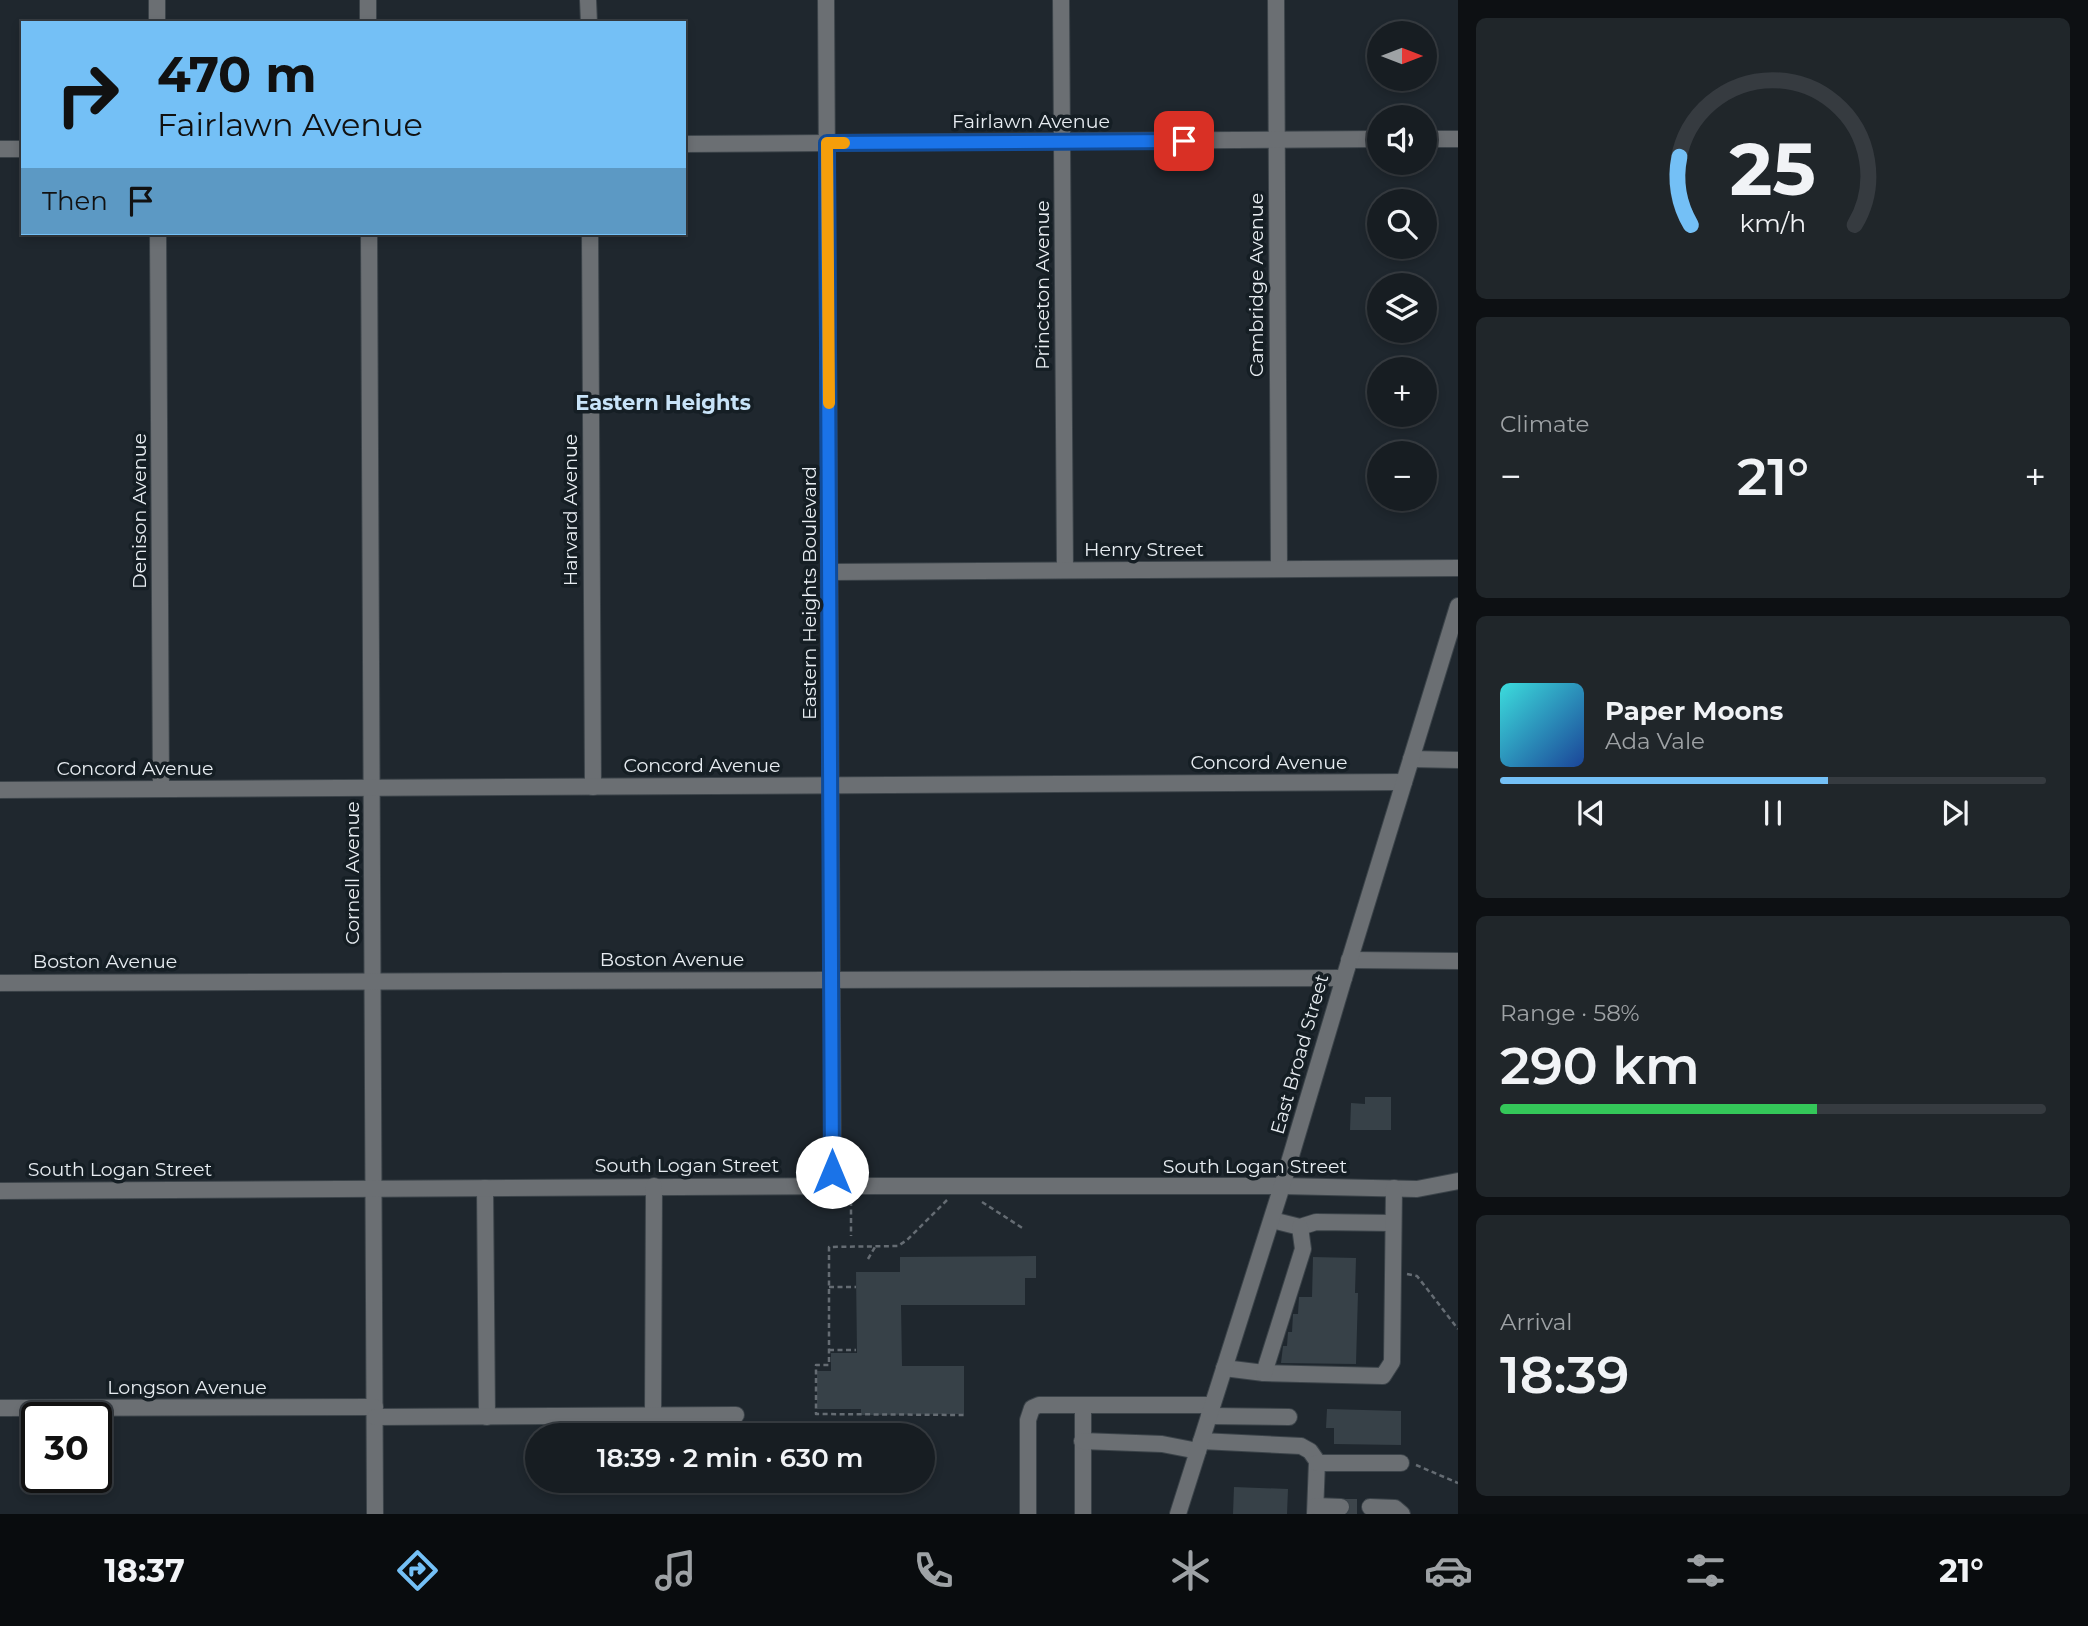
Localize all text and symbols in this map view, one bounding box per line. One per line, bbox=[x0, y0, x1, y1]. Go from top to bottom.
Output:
north arrow bbox=[1367, 21, 1437, 91]
map controls bbox=[1367, 21, 1437, 511]
text: 470 m bbox=[157, 45, 317, 104]
icon: right bbox=[42, 49, 133, 140]
text: Fairlawn Avenue bbox=[157, 105, 423, 144]
button: sound bbox=[1367, 105, 1437, 175]
street label: Fairlawn Avenue bbox=[952, 110, 1110, 133]
pin bbox=[1154, 111, 1214, 171]
icon: arrive bbox=[1165, 122, 1203, 160]
text: 25 bbox=[1730, 125, 1816, 213]
icon: arrive bbox=[122, 182, 160, 220]
text: Then bbox=[42, 185, 108, 217]
button: search bbox=[1367, 189, 1437, 259]
street label: Cambridge Avenue bbox=[1245, 193, 1268, 377]
street label: Princeton Avenue bbox=[1031, 200, 1054, 370]
text: km/h bbox=[1740, 207, 1806, 237]
button: layers bbox=[1367, 273, 1437, 343]
button: + bbox=[1367, 357, 1437, 427]
district label: Eastern Heights bbox=[575, 390, 751, 415]
text: Climate bbox=[1500, 410, 1589, 438]
street label: Denison Avenue bbox=[128, 433, 151, 589]
street label: Harvard Avenue bbox=[559, 434, 582, 586]
button: − bbox=[1367, 441, 1437, 511]
text: 21° bbox=[1737, 445, 1809, 508]
text: − bbox=[1500, 453, 1522, 500]
text: + bbox=[2024, 453, 2046, 500]
street label: Eastern Heights Boulevard bbox=[798, 466, 821, 720]
street label: Henry Street bbox=[1084, 538, 1204, 561]
text: Paper Moons bbox=[1605, 695, 1783, 727]
text: Ada Vale bbox=[1605, 727, 1705, 755]
street label: Concord Avenue bbox=[1190, 751, 1348, 774]
street label: Concord Avenue bbox=[623, 754, 781, 777]
street label: Concord Avenue bbox=[56, 757, 214, 780]
icon: previous bbox=[1572, 794, 1610, 832]
icon: pause bbox=[1754, 794, 1792, 832]
icon: next bbox=[1936, 794, 1974, 832]
street label: Cornell Avenue bbox=[341, 801, 364, 945]
street label: Boston Avenue bbox=[600, 948, 744, 971]
street label: Boston Avenue bbox=[33, 950, 177, 973]
street label: East Broad Street bbox=[1266, 971, 1333, 1137]
text: Range · 58% bbox=[1500, 999, 1640, 1027]
text: 290 km bbox=[1500, 1034, 1700, 1097]
position arrow bbox=[795, 1135, 869, 1209]
street label: South Logan Street bbox=[595, 1154, 779, 1177]
street label: South Logan Street bbox=[1163, 1155, 1347, 1178]
street label: South Logan Street bbox=[28, 1158, 212, 1181]
text: Arrival bbox=[1500, 1308, 1573, 1336]
text: 18:39 bbox=[1500, 1343, 1629, 1406]
street label: Longson Avenue bbox=[107, 1376, 267, 1399]
speed limit sign: 30 bbox=[21, 1402, 112, 1493]
text: 18:39 · 2 min · 630 m bbox=[597, 1442, 863, 1474]
icon: directions bbox=[393, 1546, 442, 1595]
icon: music bbox=[651, 1546, 700, 1595]
icon: phone bbox=[909, 1546, 958, 1595]
icon: climate bbox=[1166, 1546, 1215, 1595]
icon: car bbox=[1424, 1546, 1473, 1595]
icon: filters bbox=[1681, 1546, 1730, 1595]
text: 18:37 bbox=[104, 1551, 185, 1590]
text: 21° bbox=[1939, 1551, 1984, 1590]

